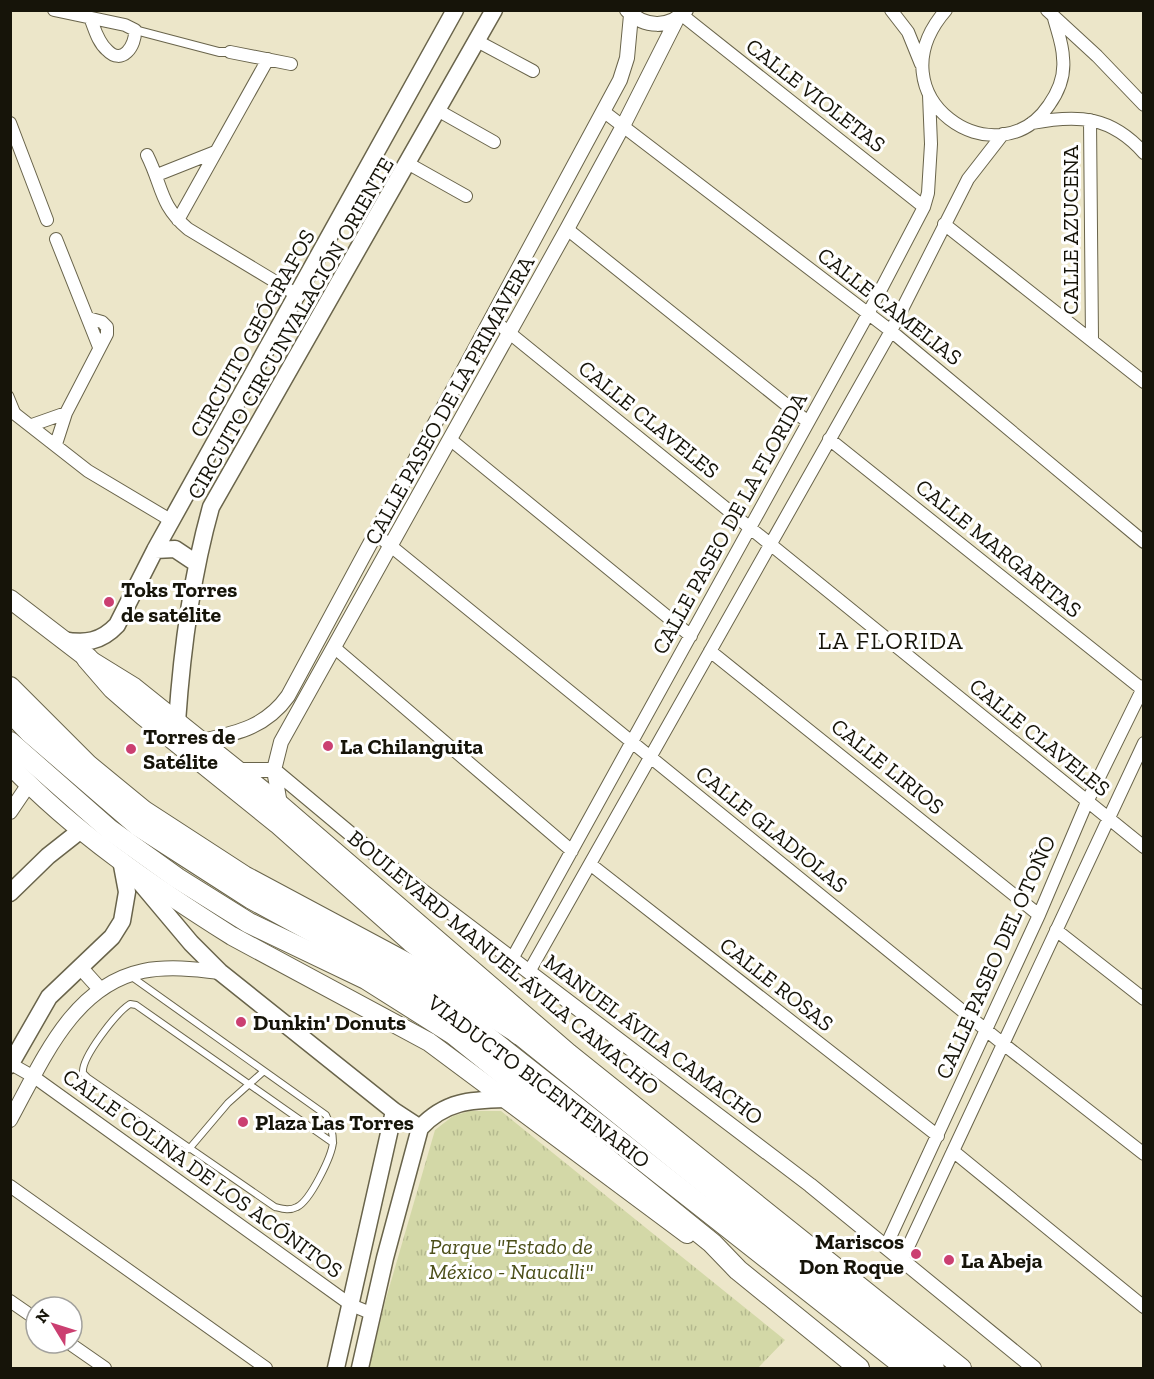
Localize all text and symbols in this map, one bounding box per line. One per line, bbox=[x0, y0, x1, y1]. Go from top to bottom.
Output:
street label: CALLE VIOLETAS bbox=[740, 32, 891, 158]
street label: CALLE AZUCENA bbox=[1057, 145, 1084, 315]
street label: CIRCUITO CIRCUNVALACIÓN ORIENTE bbox=[181, 153, 400, 504]
street label: CIRCUITO GEÓGRAFOS bbox=[184, 225, 321, 442]
street label: CALLE CAMELIAS bbox=[812, 242, 967, 371]
street label: CALLE PASEO DE LA PRIMAVERA bbox=[359, 251, 541, 549]
street label: CALLE CLAVELES bbox=[573, 354, 724, 484]
street label: CALLE PASEO DE LA FLORIDA bbox=[646, 387, 813, 659]
street label: CALLE MARGARITAS bbox=[910, 473, 1087, 624]
place label: Toks Torres de satélite bbox=[121, 576, 237, 628]
marker: Toks Torres de satélite bbox=[102, 595, 116, 609]
district label: LA FLORIDA bbox=[818, 626, 964, 655]
street label: CALLE CLAVELES bbox=[964, 672, 1115, 802]
street label: CALLE LIRIOS bbox=[826, 713, 950, 820]
place label: Torres de Satélite bbox=[143, 723, 236, 775]
place label: La Chilanguita bbox=[340, 733, 483, 760]
marker: La Chilanguita bbox=[321, 739, 335, 753]
marker: Torres de Satélite bbox=[124, 742, 138, 756]
street label: CALLE GLADIOLAS bbox=[690, 760, 853, 899]
street label: BOULEVARD MANUEL ÁVILA CAMACHO bbox=[342, 823, 666, 1101]
street label: CALLE PASEO DEL OTOÑO bbox=[929, 831, 1061, 1083]
street label: CALLE ROSAS bbox=[714, 932, 839, 1037]
street label: MANUEL ÁVILA CAMACHO bbox=[539, 947, 769, 1131]
street label: VIADUCTO BICENTENARIO bbox=[421, 988, 655, 1174]
place label: Dunkin' Donuts bbox=[253, 1009, 406, 1036]
marker: Dunkin' Donuts bbox=[234, 1015, 248, 1029]
street label: CALLE COLINA DE LOS ACÓNITOS bbox=[58, 1063, 348, 1284]
place label: Plaza Las Torres bbox=[255, 1109, 414, 1136]
marker: Plaza Las Torres bbox=[236, 1115, 250, 1129]
place label: Mariscos Don Roque bbox=[799, 1228, 904, 1280]
park label: Parque "Estado de México - Naucalli" bbox=[429, 1233, 593, 1285]
marker: Mariscos Don Roque bbox=[909, 1247, 923, 1261]
place label: La Abeja bbox=[961, 1247, 1043, 1274]
marker: La Abeja bbox=[942, 1253, 956, 1267]
north arrow bbox=[24, 1295, 84, 1355]
text: N bbox=[31, 1305, 54, 1327]

